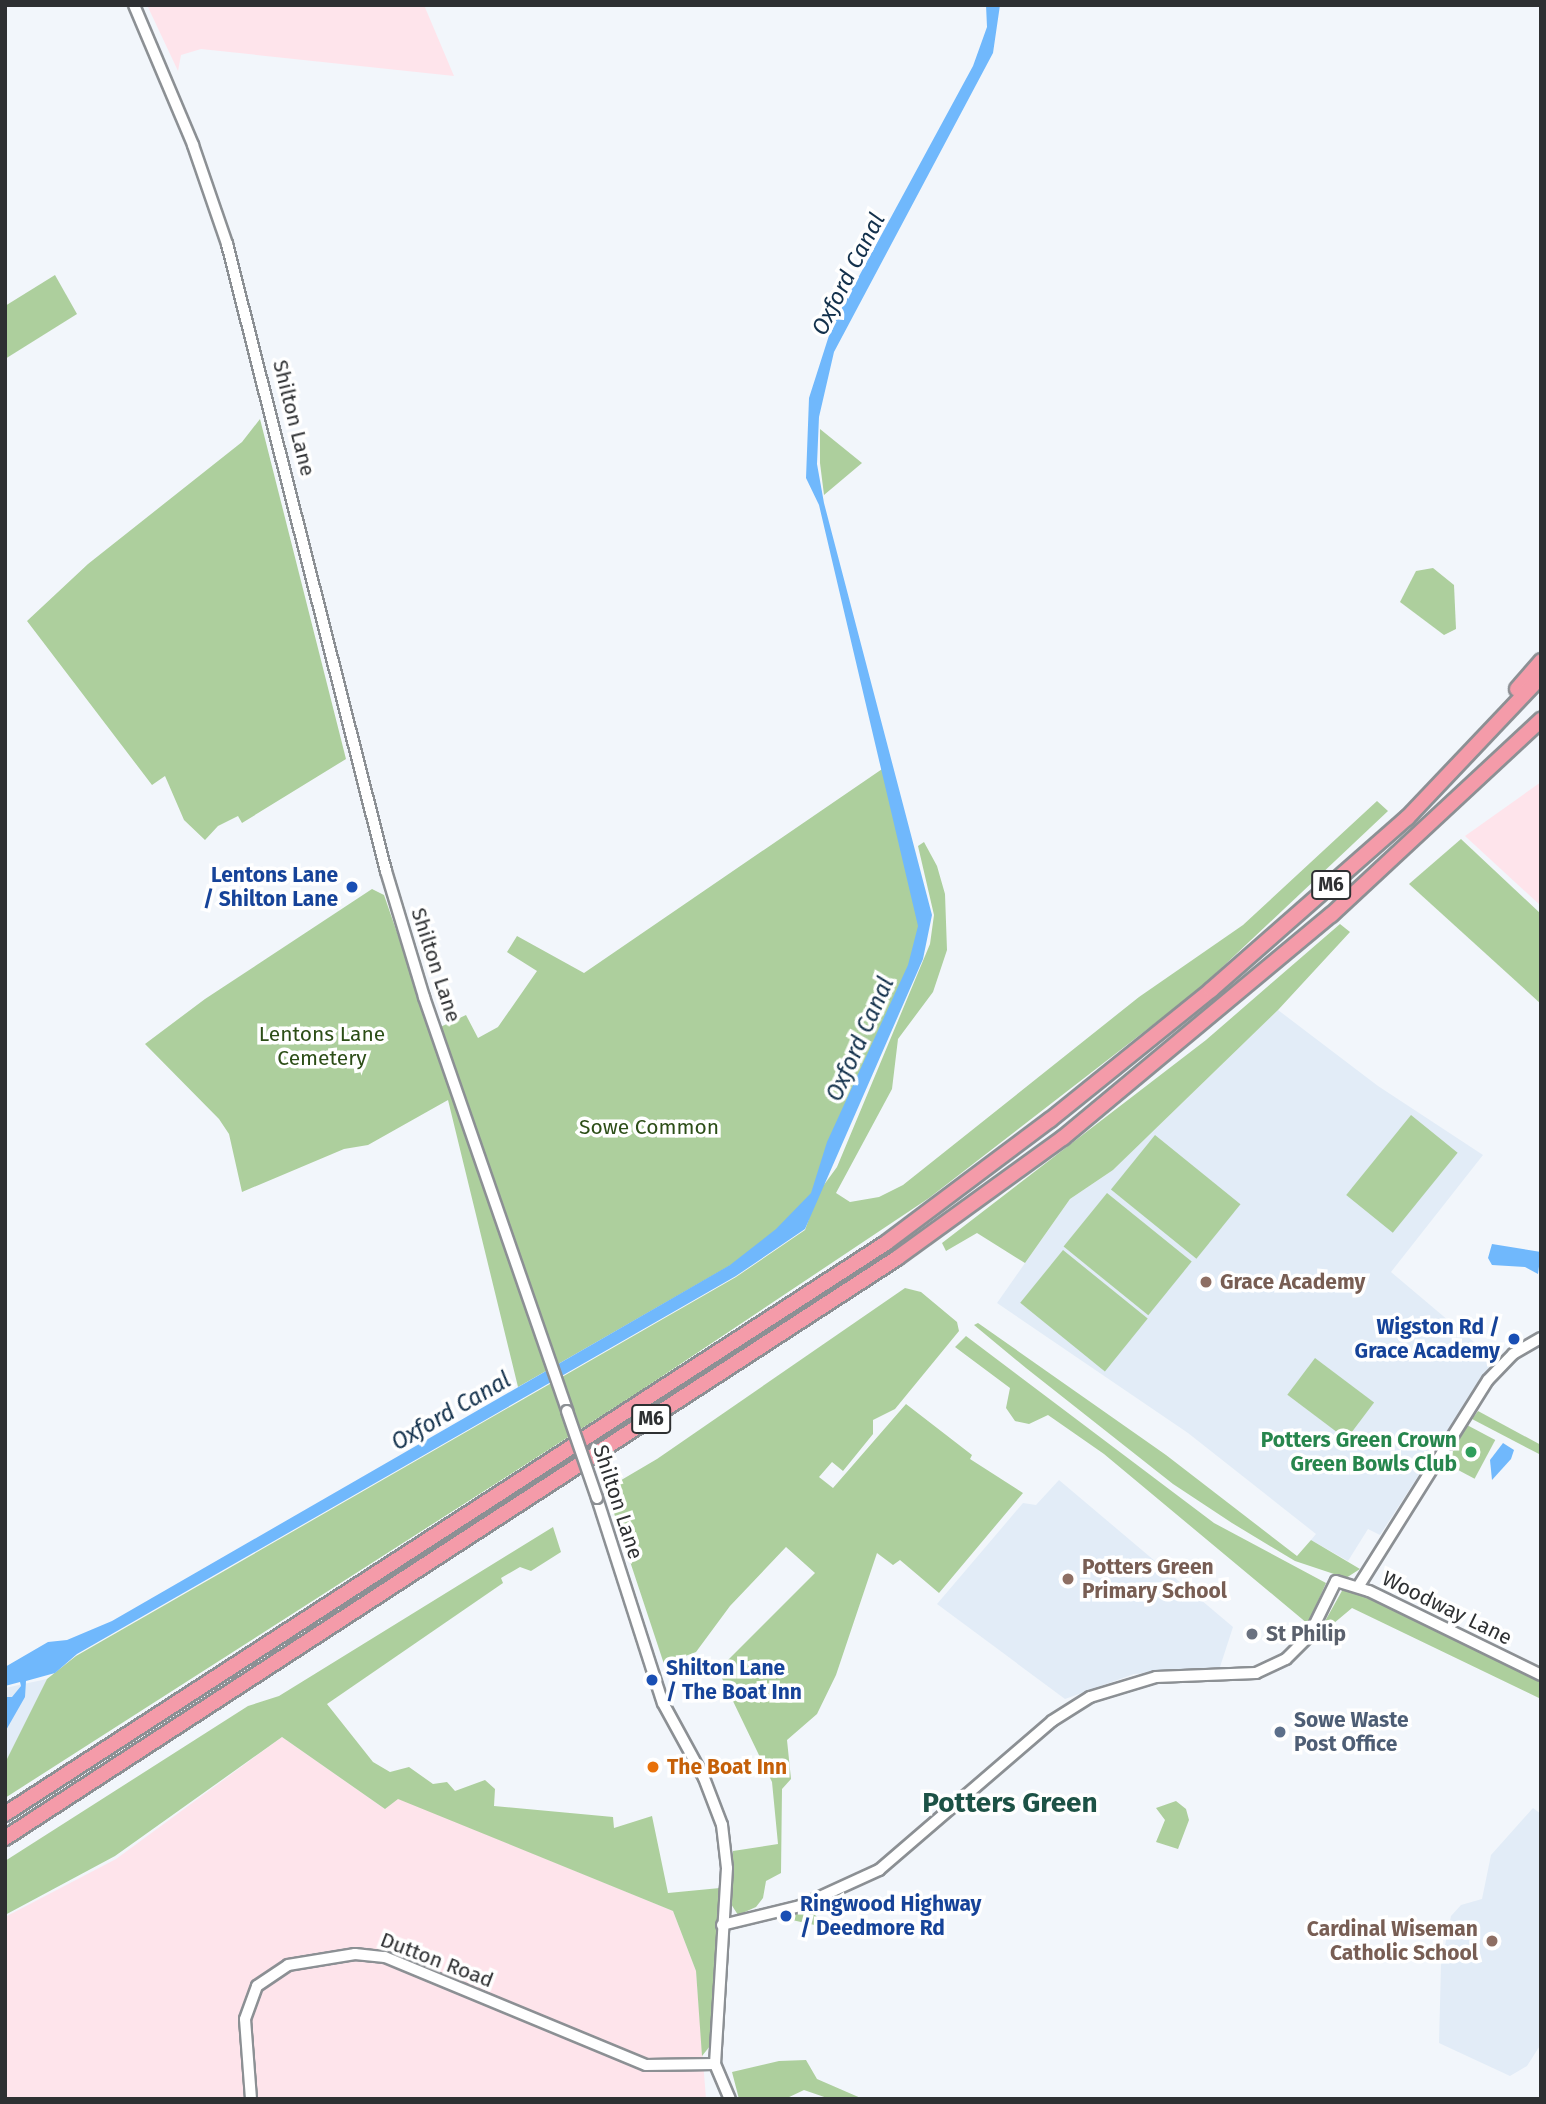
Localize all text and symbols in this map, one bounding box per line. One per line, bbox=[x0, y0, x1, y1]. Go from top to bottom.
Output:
water label: Oxford Canal bbox=[805, 208, 891, 340]
street label: Shilton Lane bbox=[267, 357, 321, 479]
place label: Lentons Lane / Shilton Lane bbox=[203, 862, 338, 912]
road number: M6 bbox=[1310, 870, 1352, 900]
marker: Lentons Lane / Shilton Lane bbox=[344, 879, 360, 895]
street label: Shilton Lane bbox=[406, 905, 466, 1025]
water label: Oxford Canal bbox=[820, 973, 900, 1105]
park label: Lentons Lane Cemetery bbox=[259, 1021, 385, 1071]
park label: Sowe Common bbox=[579, 1114, 719, 1140]
place label: Grace Academy bbox=[1220, 1269, 1365, 1295]
marker: Grace Academy bbox=[1198, 1274, 1214, 1290]
place label: Wigston Rd / Grace Academy bbox=[1355, 1314, 1500, 1364]
marker: Wigston Rd / Grace Academy bbox=[1506, 1331, 1522, 1347]
water label: Oxford Canal bbox=[386, 1366, 516, 1456]
road number: M6 bbox=[630, 1404, 672, 1434]
place label: Potters Green Crown Green Bowls Club bbox=[1261, 1427, 1457, 1477]
street label: Shilton Lane bbox=[588, 1442, 648, 1562]
marker: Potters Green Crown Green Bowls Club bbox=[1463, 1444, 1479, 1460]
place label: Potters Green Primary School bbox=[1082, 1554, 1227, 1604]
street label: Woodway Lane bbox=[1378, 1566, 1516, 1650]
marker: Potters Green Primary School bbox=[1060, 1571, 1076, 1587]
place label: St Philip bbox=[1266, 1621, 1346, 1647]
marker: St Philip bbox=[1244, 1626, 1260, 1642]
place label: Shilton Lane / The Boat Inn bbox=[666, 1655, 802, 1705]
marker: Shilton Lane / The Boat Inn bbox=[644, 1672, 660, 1688]
place label: Sowe Waste Post Office bbox=[1294, 1707, 1408, 1757]
marker: Sowe Waste Post Office bbox=[1272, 1724, 1288, 1740]
place label: The Boat Inn bbox=[667, 1754, 787, 1780]
marker: The Boat Inn bbox=[645, 1759, 661, 1775]
district label: Potters Green bbox=[922, 1786, 1098, 1820]
place label: Ringwood Highway / Deedmore Rd bbox=[800, 1891, 982, 1941]
marker: Ringwood Highway / Deedmore Rd bbox=[778, 1908, 794, 1924]
place label: Cardinal Wiseman Catholic School bbox=[1307, 1916, 1478, 1966]
street label: Dutton Road bbox=[377, 1927, 497, 1993]
marker: Cardinal Wiseman Catholic School bbox=[1484, 1933, 1500, 1949]

